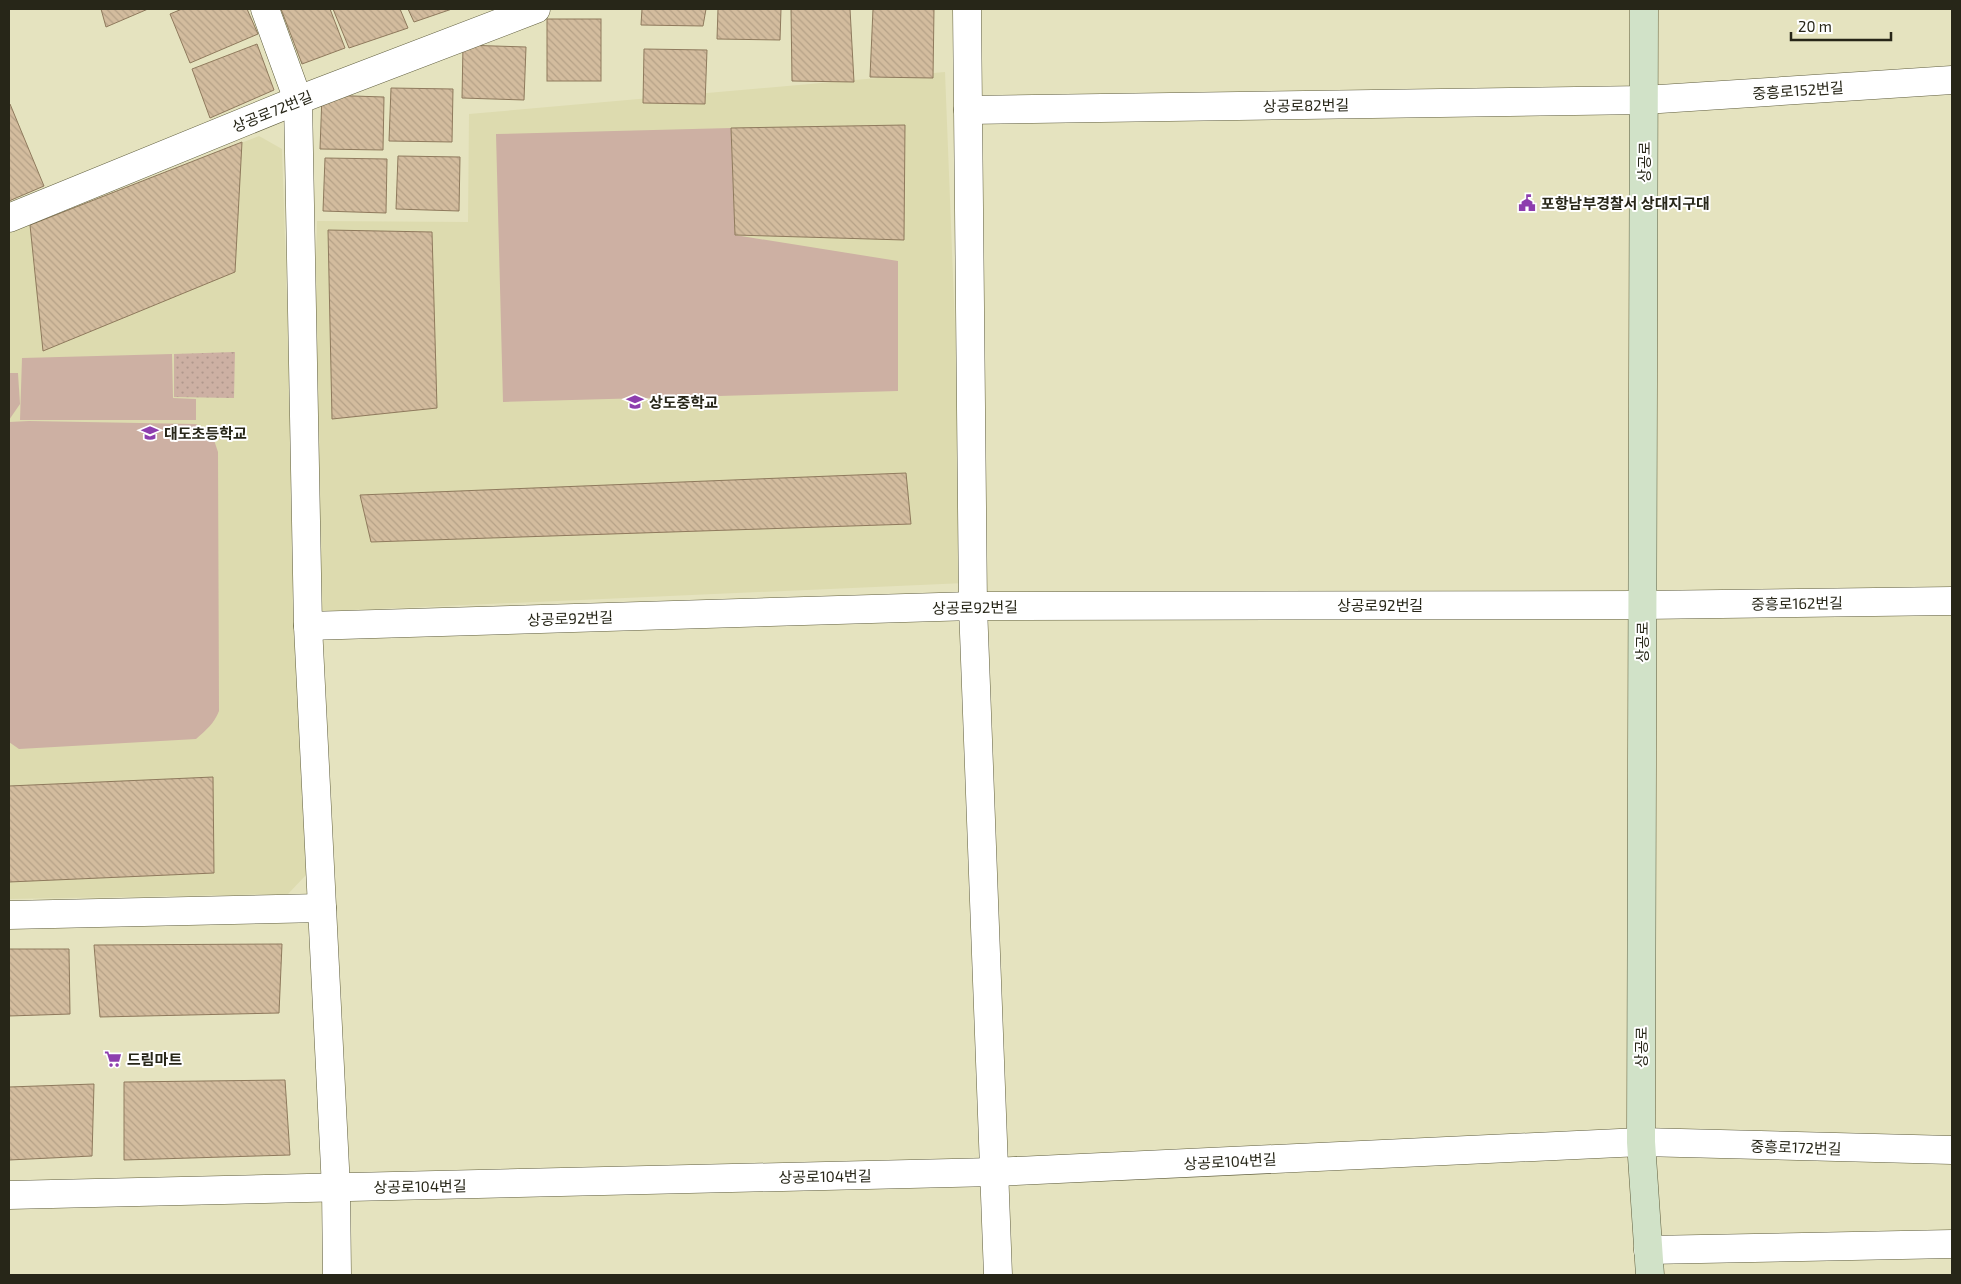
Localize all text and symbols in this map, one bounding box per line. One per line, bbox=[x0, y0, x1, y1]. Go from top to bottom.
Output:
scale bar bbox=[1791, 10, 1891, 42]
text: 20 m bbox=[1798, 17, 1832, 35]
street label: 중흥로152번길 bbox=[1752, 78, 1844, 102]
street label: 상공로72번길 bbox=[229, 87, 315, 135]
street label: 상공로82번길 bbox=[1263, 95, 1349, 115]
street label: 상공로 bbox=[1635, 141, 1653, 183]
public building icon: 포항남부경찰서 상대지구대 bbox=[1517, 193, 1537, 213]
place label: 포항남부경찰서 상대지구대 bbox=[1541, 194, 1710, 212]
school or university icon: 상도중학교 bbox=[625, 392, 645, 412]
place label: 상도중학교 bbox=[649, 393, 718, 411]
school or university icon: 대도초등학교 bbox=[140, 423, 160, 443]
place label: 대도초등학교 bbox=[164, 424, 247, 442]
street label: 중흥로162번길 bbox=[1751, 593, 1843, 613]
street label: 상공로92번길 bbox=[1337, 596, 1423, 614]
street label: 상공로92번길 bbox=[932, 597, 1018, 617]
street label: 상공로92번길 bbox=[527, 608, 613, 628]
street label: 상공로 bbox=[1633, 621, 1651, 663]
street label: 상공로 bbox=[1632, 1026, 1650, 1068]
supermarket icon: 드림마트 bbox=[103, 1049, 123, 1069]
place label: 드림마트 bbox=[127, 1050, 182, 1068]
street label: 중흥로172번길 bbox=[1750, 1136, 1842, 1158]
street label: 상공로104번길 bbox=[1183, 1150, 1277, 1172]
street label: 상공로104번길 bbox=[778, 1166, 872, 1186]
street label: 상공로104번길 bbox=[373, 1176, 467, 1196]

